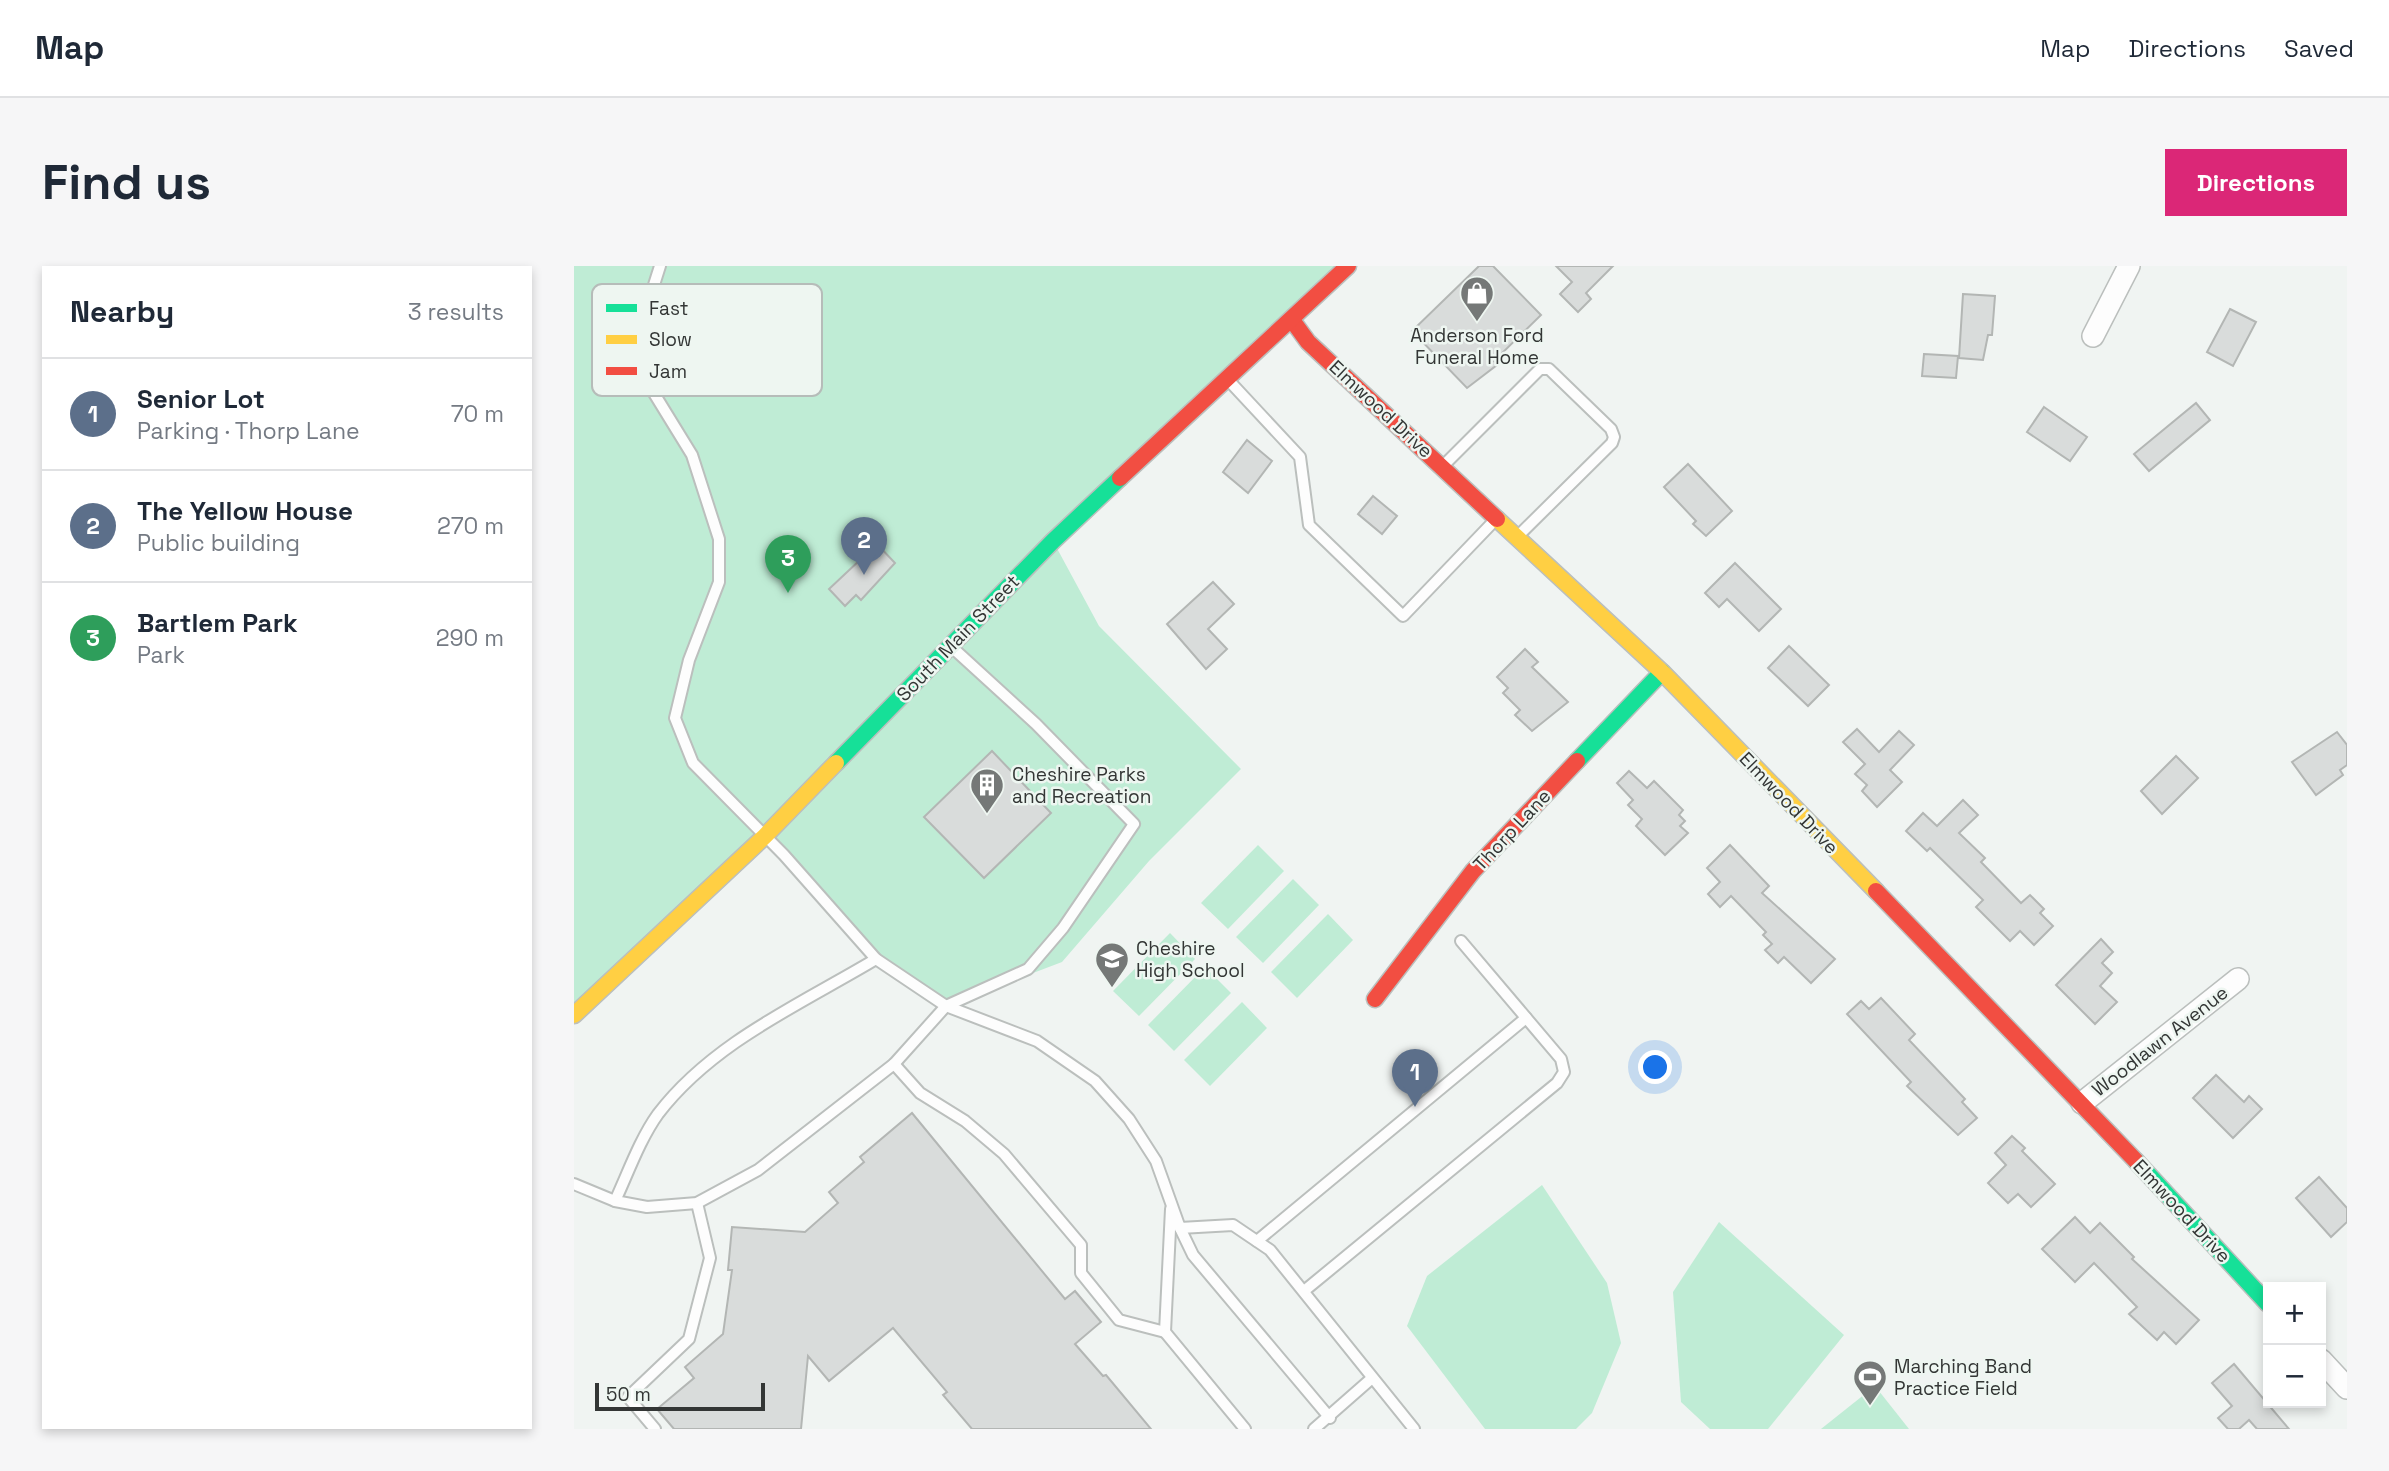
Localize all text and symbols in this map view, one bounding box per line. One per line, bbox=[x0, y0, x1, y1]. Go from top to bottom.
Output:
text: Map bbox=[35, 27, 104, 69]
text: Map bbox=[2040, 33, 2090, 64]
text: Directions bbox=[2128, 33, 2246, 64]
text: Saved bbox=[2284, 33, 2354, 64]
button: Directions bbox=[2165, 149, 2347, 216]
text: Find us bbox=[42, 151, 211, 213]
shop icon: Anderson Ford Funeral Home bbox=[1458, 274, 1496, 323]
legend bbox=[592, 284, 822, 396]
text: Nearby bbox=[70, 292, 174, 331]
text: Fast bbox=[649, 296, 689, 321]
text: 3 results bbox=[408, 297, 504, 327]
place label: Anderson Ford Funeral Home bbox=[1410, 323, 1544, 370]
text: Slow bbox=[649, 327, 692, 352]
street label: Elmwood Drive bbox=[1324, 355, 1438, 463]
text: Jam bbox=[649, 359, 687, 384]
text: Senior Lot bbox=[137, 382, 265, 416]
text: 1 bbox=[88, 399, 98, 429]
text: 70 m bbox=[451, 399, 504, 429]
text: Parking · Thorp Lane bbox=[137, 416, 360, 446]
text: The Yellow House bbox=[137, 494, 353, 528]
text: 2 bbox=[86, 511, 100, 541]
text: 270 m bbox=[437, 511, 504, 541]
pin: 2 bbox=[841, 517, 887, 575]
text: Public building bbox=[137, 528, 300, 558]
pin: 3 bbox=[765, 535, 811, 593]
street label: South Main Street bbox=[891, 569, 1025, 707]
text: Bartlem Park bbox=[137, 606, 298, 640]
text: 3 bbox=[86, 623, 100, 653]
text: 290 m bbox=[436, 623, 504, 653]
text: Park bbox=[137, 640, 185, 670]
street label: Elmwood Drive bbox=[1734, 747, 1844, 859]
place label: Cheshire Parks and Recreation bbox=[1012, 762, 1151, 809]
building icon: Cheshire Parks and Recreation bbox=[968, 766, 1006, 815]
street label: Thorp Lane bbox=[1468, 784, 1556, 876]
place label: Cheshire High School bbox=[1136, 936, 1245, 983]
school or university icon: Cheshire High School bbox=[1093, 940, 1131, 989]
street label: Woodlawn Avenue bbox=[2087, 980, 2233, 1102]
pin: 1 bbox=[1392, 1049, 1438, 1107]
your location bbox=[1638, 1050, 1672, 1084]
street label: Elmwood Drive bbox=[2128, 1154, 2236, 1268]
map controls bbox=[2263, 1282, 2326, 1408]
button: + bbox=[2263, 1282, 2326, 1345]
button: − bbox=[2263, 1345, 2326, 1408]
place label: Marching Band Practice Field bbox=[1894, 1354, 2032, 1401]
sports icon: Marching Band Practice Field bbox=[1851, 1358, 1889, 1407]
scale bar bbox=[595, 1380, 765, 1412]
text: 50 m bbox=[606, 1382, 651, 1407]

